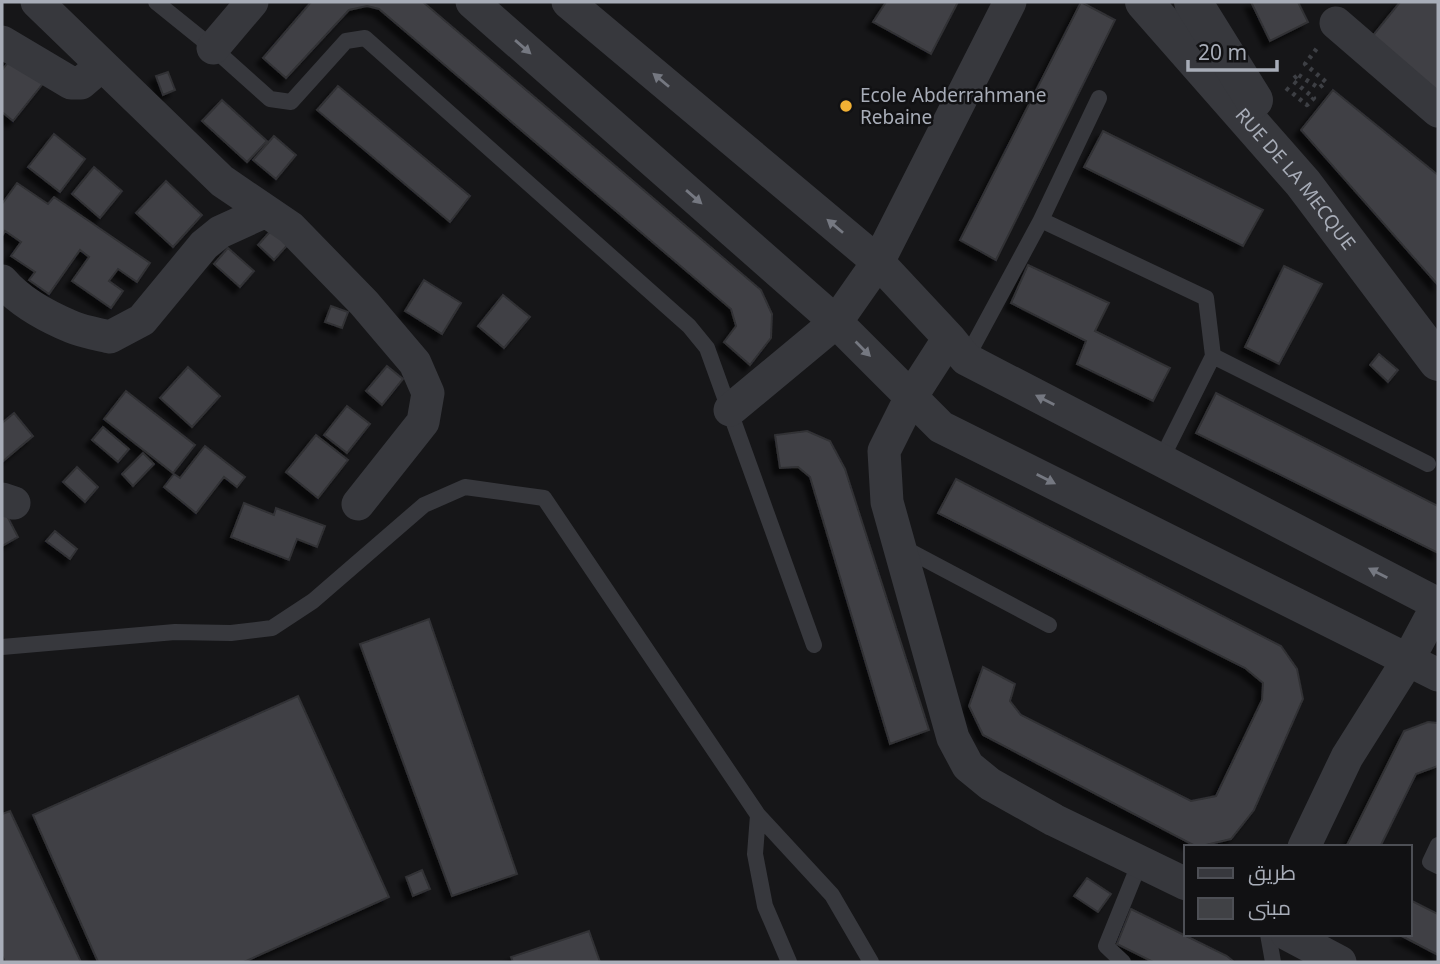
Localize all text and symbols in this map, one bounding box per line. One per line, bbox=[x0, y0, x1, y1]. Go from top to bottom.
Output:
scale bar bbox=[1188, 28, 1277, 72]
text: 20 m bbox=[1198, 38, 1247, 66]
one-way arrow bbox=[514, 39, 532, 55]
one-way arrow bbox=[652, 73, 669, 88]
place label: Ecole Abderrahmane Rebaine bbox=[860, 82, 1047, 130]
marker: Ecole Abderrahmane Rebaine bbox=[838, 98, 854, 114]
street label: RUE DE LA MECQUE bbox=[1230, 102, 1362, 255]
one-way arrow bbox=[685, 189, 702, 204]
one-way arrow bbox=[826, 218, 844, 234]
one-way arrow bbox=[854, 340, 870, 357]
one-way arrow bbox=[1035, 395, 1055, 406]
one-way arrow bbox=[1036, 474, 1056, 485]
one-way arrow bbox=[1368, 567, 1388, 579]
legend bbox=[1184, 845, 1412, 936]
text: طريق bbox=[1248, 858, 1296, 886]
text: مبنى bbox=[1248, 893, 1291, 921]

